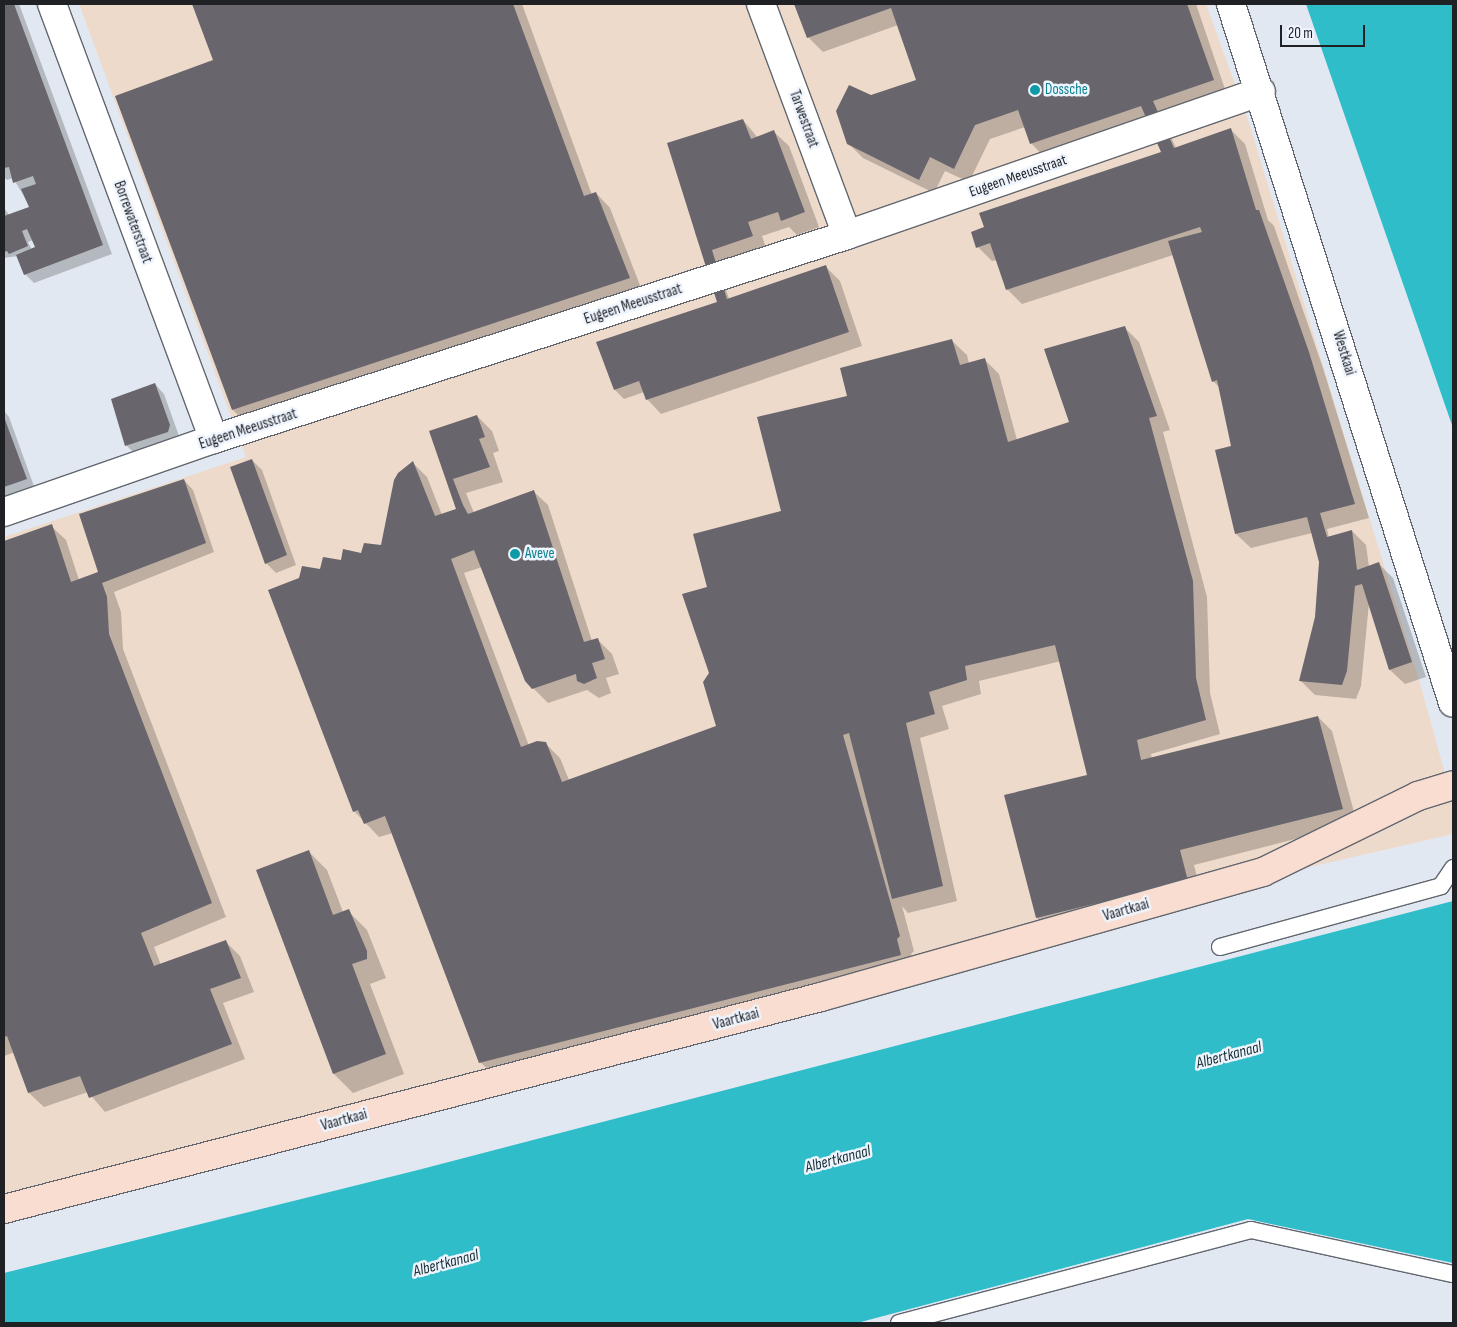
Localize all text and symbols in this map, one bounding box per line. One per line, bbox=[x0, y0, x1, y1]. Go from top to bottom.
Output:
scale bar bbox=[1282, 15, 1367, 47]
text: 20 m bbox=[1288, 24, 1313, 43]
place label: Dossche bbox=[1045, 81, 1088, 99]
marker: Dossche bbox=[1029, 84, 1041, 96]
street label: Tarwestraat bbox=[785, 88, 823, 150]
street label: Eugeen Meeusstraat bbox=[967, 151, 1069, 201]
street label: Borrewaterstraat bbox=[110, 179, 156, 265]
street label: Eugeen Meeusstraat bbox=[582, 280, 684, 328]
street label: Westkaai bbox=[1329, 329, 1359, 377]
street label: Eugeen Meeusstraat bbox=[197, 405, 299, 453]
place label: Aveve bbox=[525, 545, 555, 563]
marker: Aveve bbox=[509, 548, 521, 560]
street label: Vaartkaai bbox=[1101, 895, 1151, 925]
street label: Vaartkaai bbox=[711, 1004, 761, 1034]
water label: Albertkanaal bbox=[1194, 1038, 1264, 1074]
street label: Vaartkaai bbox=[319, 1105, 369, 1135]
water label: Albertkanaal bbox=[803, 1142, 873, 1178]
water label: Albertkanaal bbox=[411, 1246, 481, 1282]

